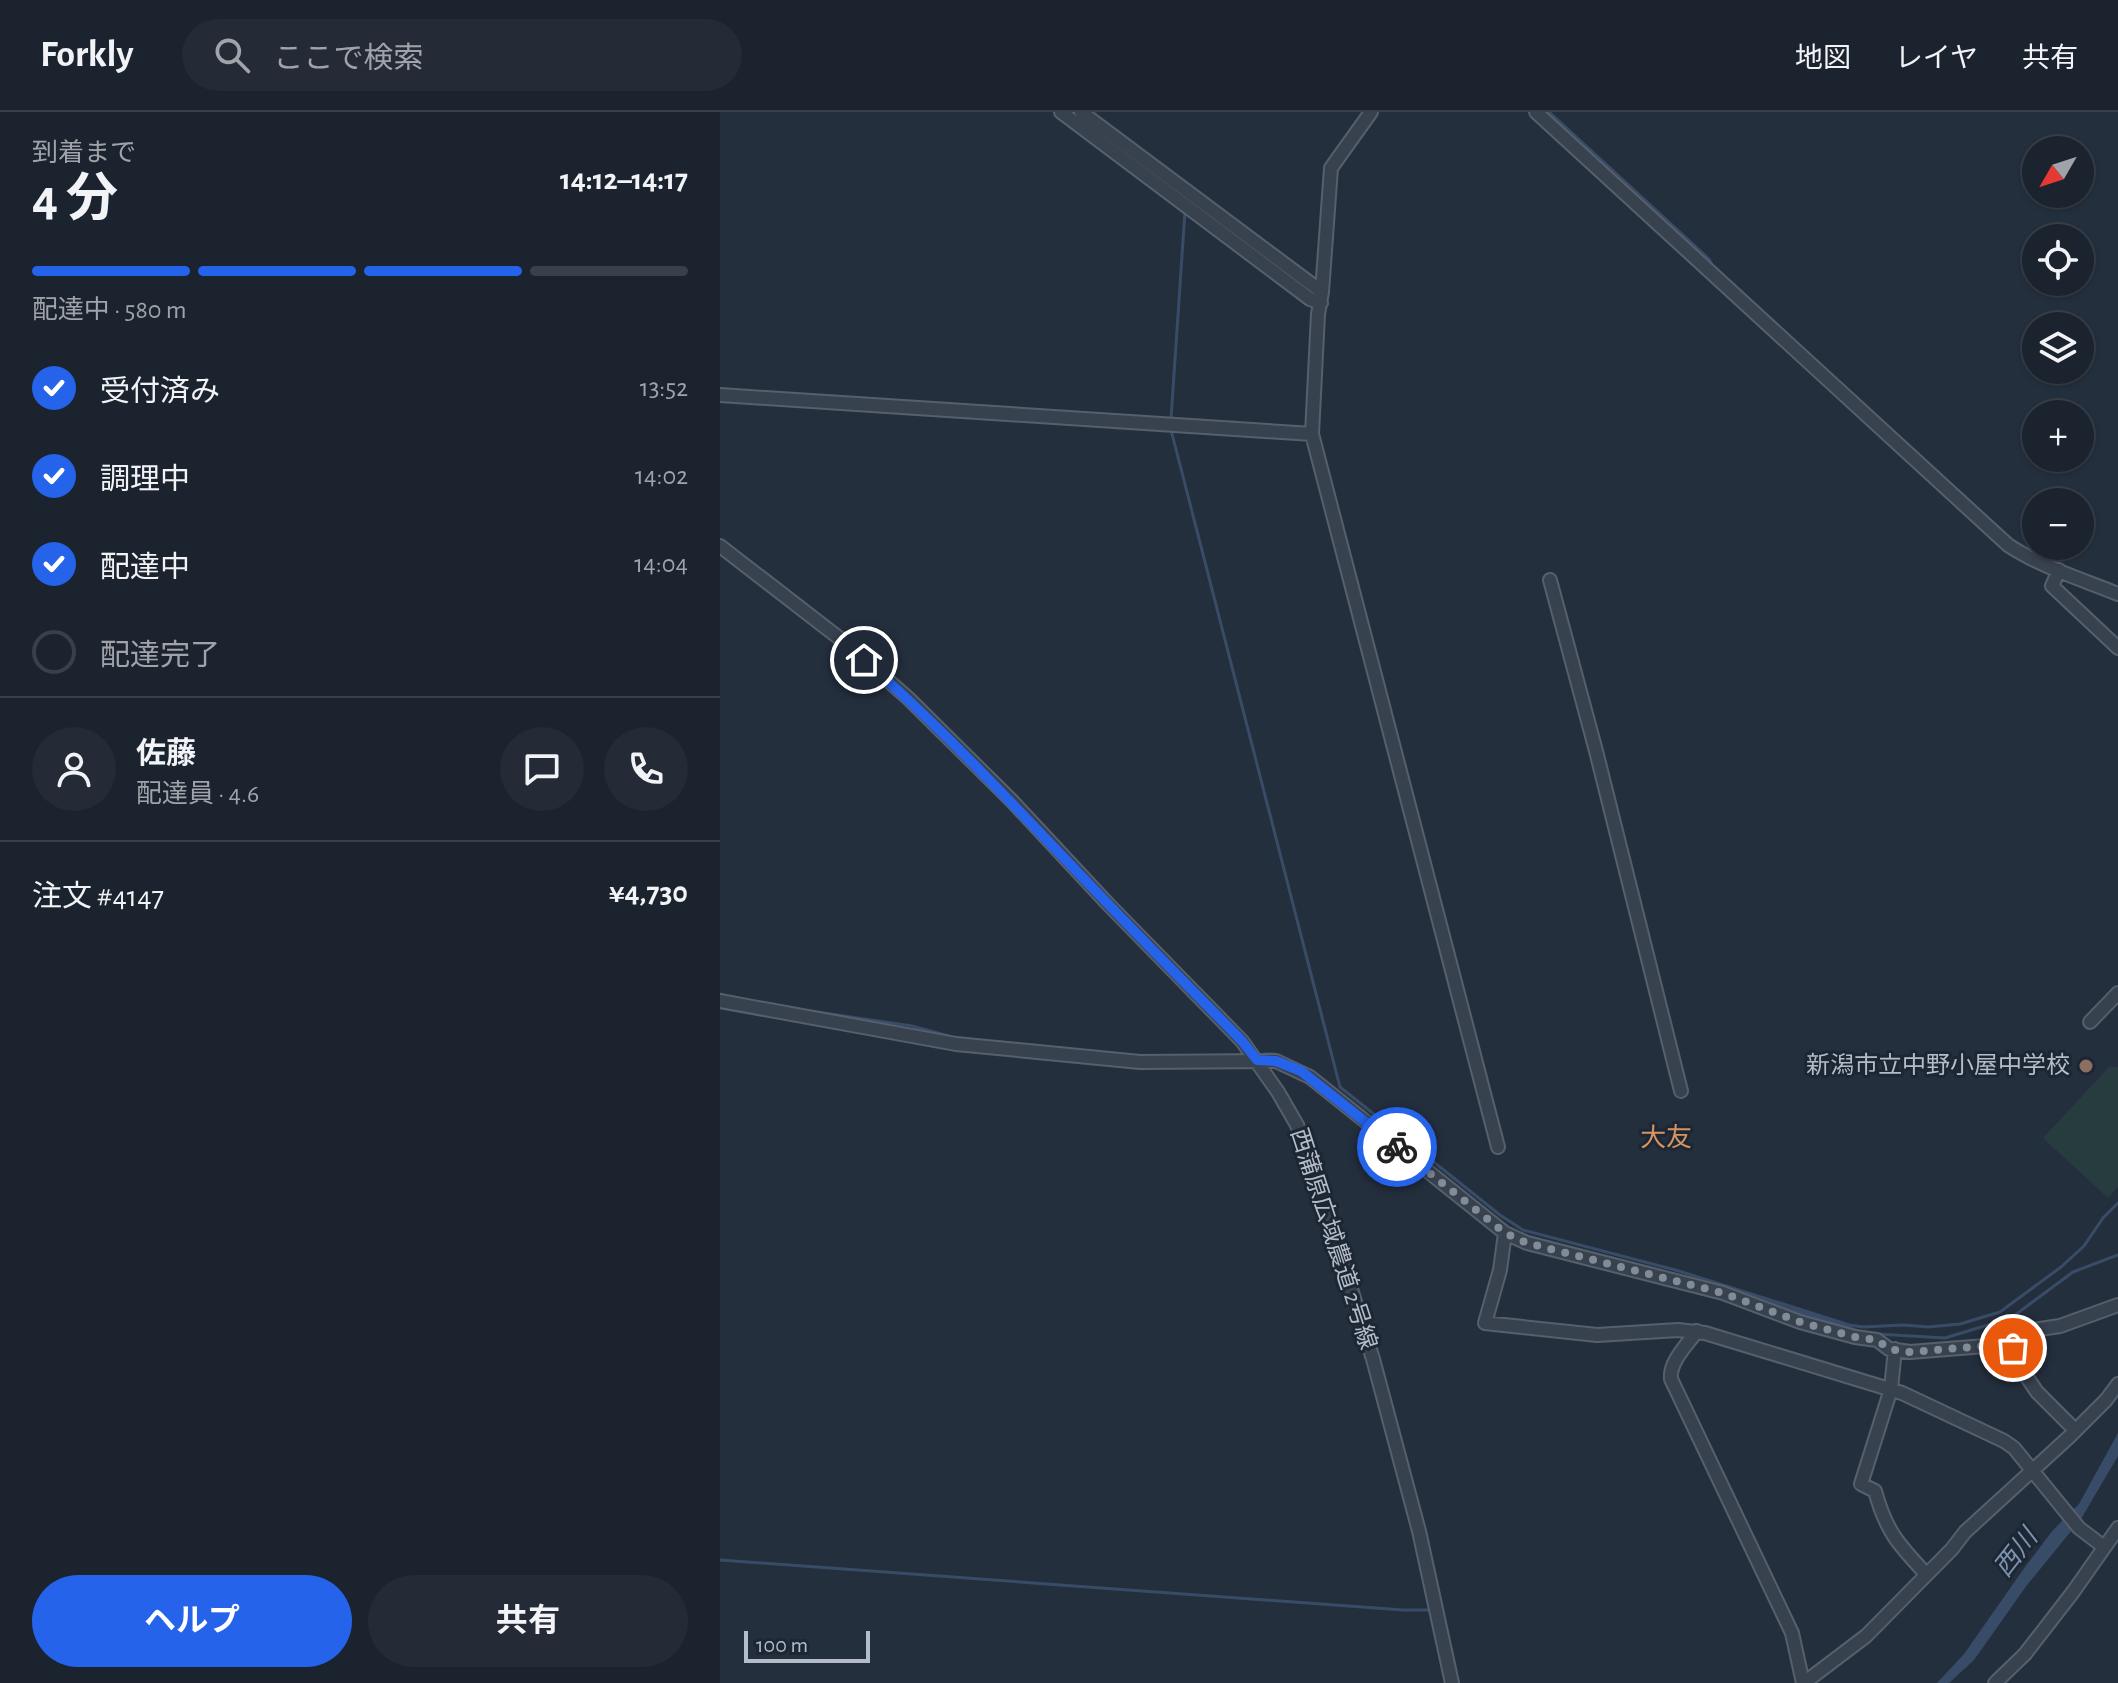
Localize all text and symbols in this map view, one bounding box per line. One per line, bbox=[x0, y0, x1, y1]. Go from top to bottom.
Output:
search box bbox=[182, 19, 742, 91]
icon: search bbox=[210, 33, 254, 77]
text: Forkly bbox=[40, 36, 134, 74]
text: ここで検索 bbox=[274, 44, 424, 74]
text: 地図 bbox=[1795, 45, 1851, 73]
text: レイヤ bbox=[1895, 45, 1978, 73]
text: 共有 bbox=[2022, 45, 2078, 73]
north arrow bbox=[2022, 136, 2094, 208]
map controls bbox=[2022, 136, 2094, 560]
text: 到着まで bbox=[32, 140, 136, 166]
text: 14:12–14:17 bbox=[560, 165, 688, 195]
text: 4 分 bbox=[32, 173, 118, 225]
button: locate bbox=[2022, 224, 2094, 296]
text: 配達中 · 580 m bbox=[32, 297, 187, 323]
button: layers bbox=[2022, 312, 2094, 384]
icon: check bbox=[32, 366, 76, 410]
text: 13:52 bbox=[640, 375, 688, 401]
text: 受付済み bbox=[100, 377, 220, 407]
button: + bbox=[2022, 400, 2094, 472]
icon: check bbox=[32, 454, 76, 498]
text: 14:02 bbox=[635, 463, 688, 489]
text: 調理中 bbox=[100, 465, 190, 495]
button: − bbox=[2022, 488, 2094, 560]
icon: check bbox=[32, 542, 76, 586]
text: 14:04 bbox=[634, 551, 688, 577]
text: 配達中 bbox=[100, 553, 190, 583]
pin bbox=[830, 626, 898, 694]
icon: home bbox=[842, 638, 886, 682]
text: 配達完了 bbox=[100, 641, 220, 671]
button: person bbox=[32, 727, 116, 811]
button: chat bbox=[500, 727, 584, 811]
button: phone bbox=[604, 727, 688, 811]
text: 佐藤 bbox=[136, 739, 196, 769]
text: 配達員 · 4.6 bbox=[136, 781, 259, 807]
text: ¥4,730 bbox=[609, 878, 688, 908]
text: 注文 #4147 bbox=[32, 882, 164, 912]
place label: 新潟市立中野小屋中学校 bbox=[1806, 1052, 2070, 1078]
marker: 新潟市立中野小屋中学校 bbox=[2077, 1057, 2095, 1075]
courier bbox=[1357, 1107, 1437, 1187]
district label: 大友 bbox=[1640, 1123, 1692, 1151]
street label: 西蒲原広域農道 2号線 bbox=[1286, 1125, 1382, 1353]
icon: bike bbox=[1375, 1125, 1419, 1169]
pin bbox=[1979, 1314, 2047, 1382]
icon: bag bbox=[1991, 1326, 2035, 1370]
water label: 西川 bbox=[1990, 1522, 2044, 1581]
button: ヘルプ bbox=[32, 1575, 352, 1667]
button: 共有 bbox=[368, 1575, 688, 1667]
scale bar bbox=[744, 1627, 870, 1663]
text: 100 m bbox=[756, 1634, 808, 1656]

